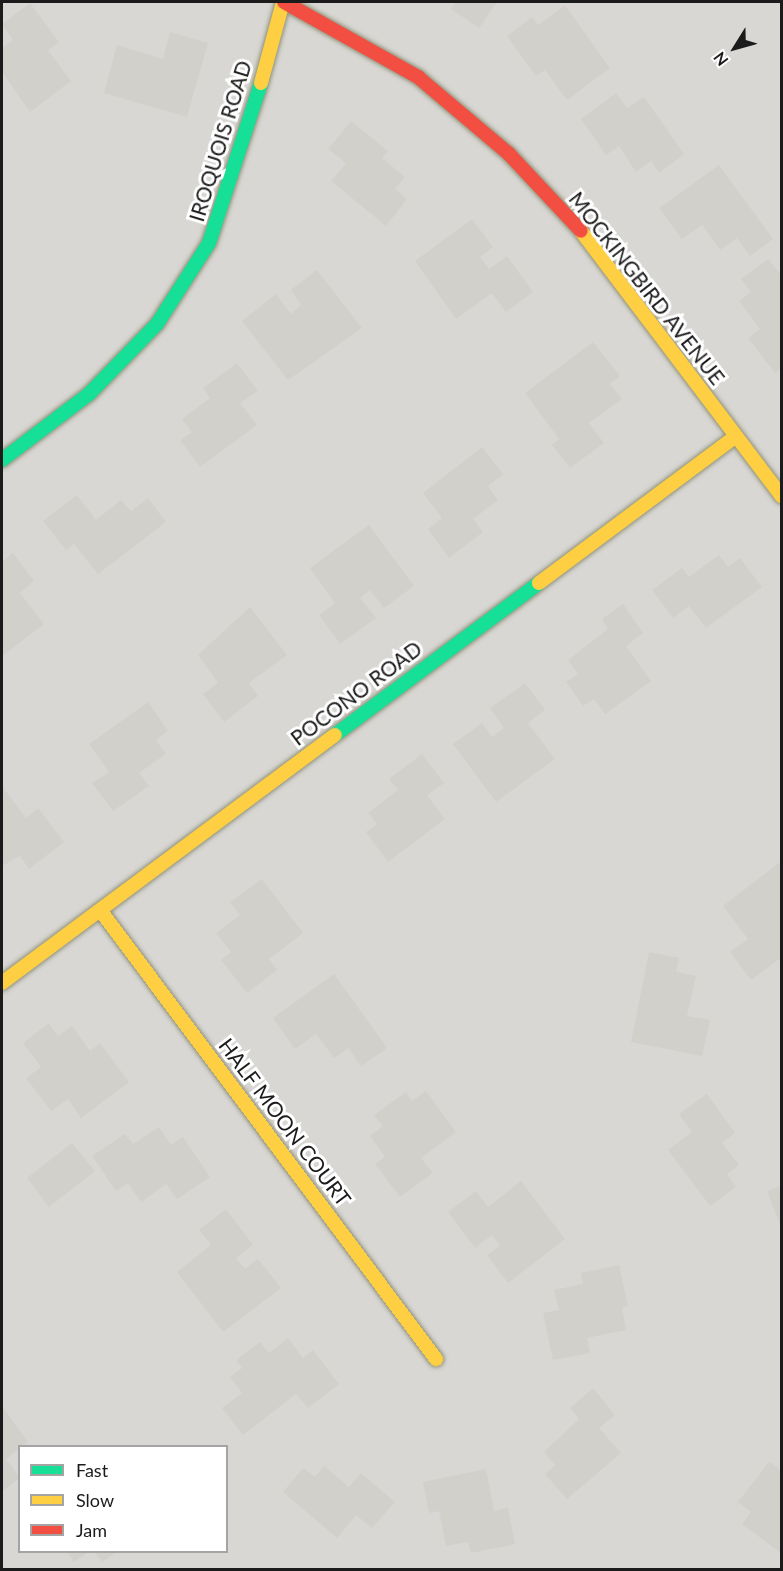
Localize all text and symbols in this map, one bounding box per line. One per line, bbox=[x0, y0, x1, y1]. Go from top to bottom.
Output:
north arrow bbox=[705, 18, 765, 78]
text: N bbox=[709, 48, 732, 70]
street label: IROQUOIS ROAD bbox=[184, 57, 256, 225]
street label: MOCKINGBIRD AVENUE bbox=[564, 186, 730, 390]
street label: POCONO ROAD bbox=[285, 635, 427, 751]
street label: HALF MOON COURT bbox=[214, 1033, 356, 1211]
legend bbox=[18, 1445, 228, 1553]
text: Fast bbox=[76, 1459, 108, 1481]
text: Slow bbox=[76, 1489, 114, 1511]
text: Jam bbox=[76, 1519, 107, 1541]

